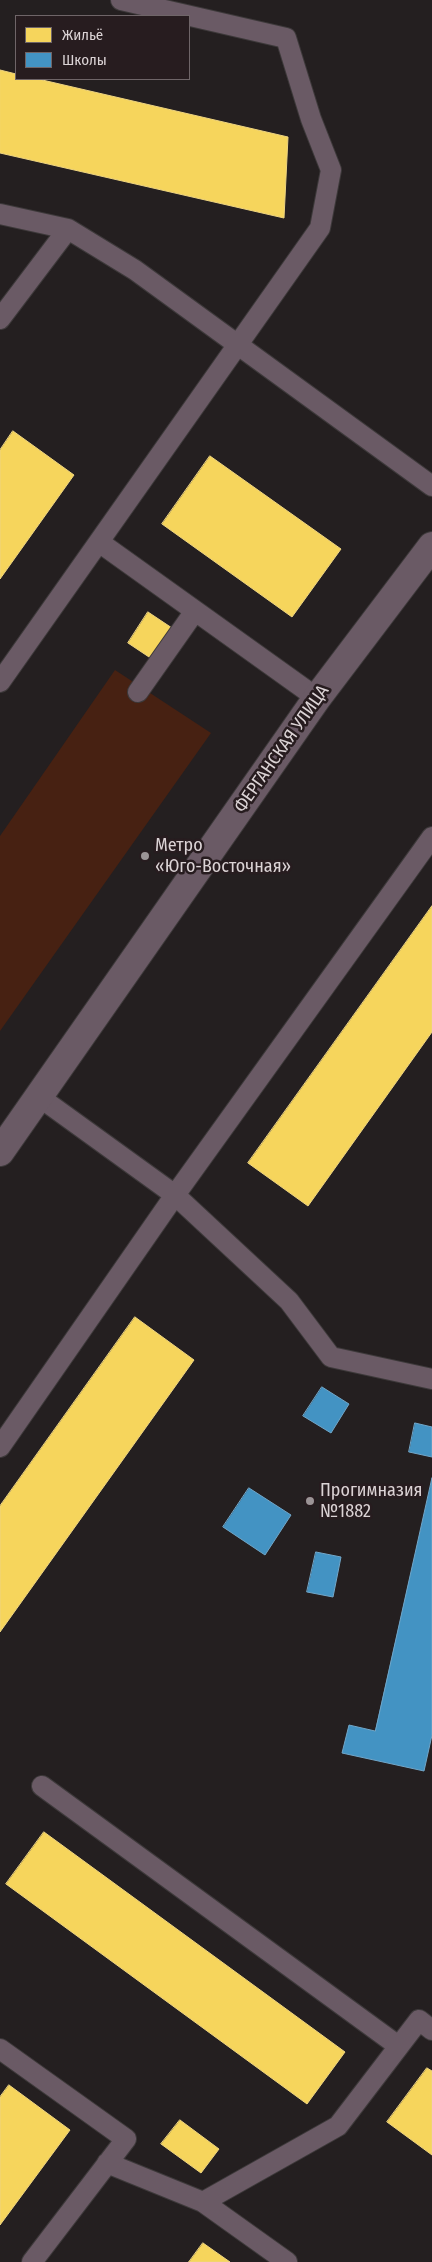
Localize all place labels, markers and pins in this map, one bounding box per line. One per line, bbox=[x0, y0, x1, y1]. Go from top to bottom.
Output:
place label: Метро «Юго-Восточная» bbox=[155, 835, 291, 878]
marker: Метро «Юго-Восточная» bbox=[139, 850, 151, 862]
place label: Прогимназия №1882 bbox=[320, 1480, 422, 1522]
marker: Прогимназия №1882 bbox=[304, 1495, 316, 1507]

